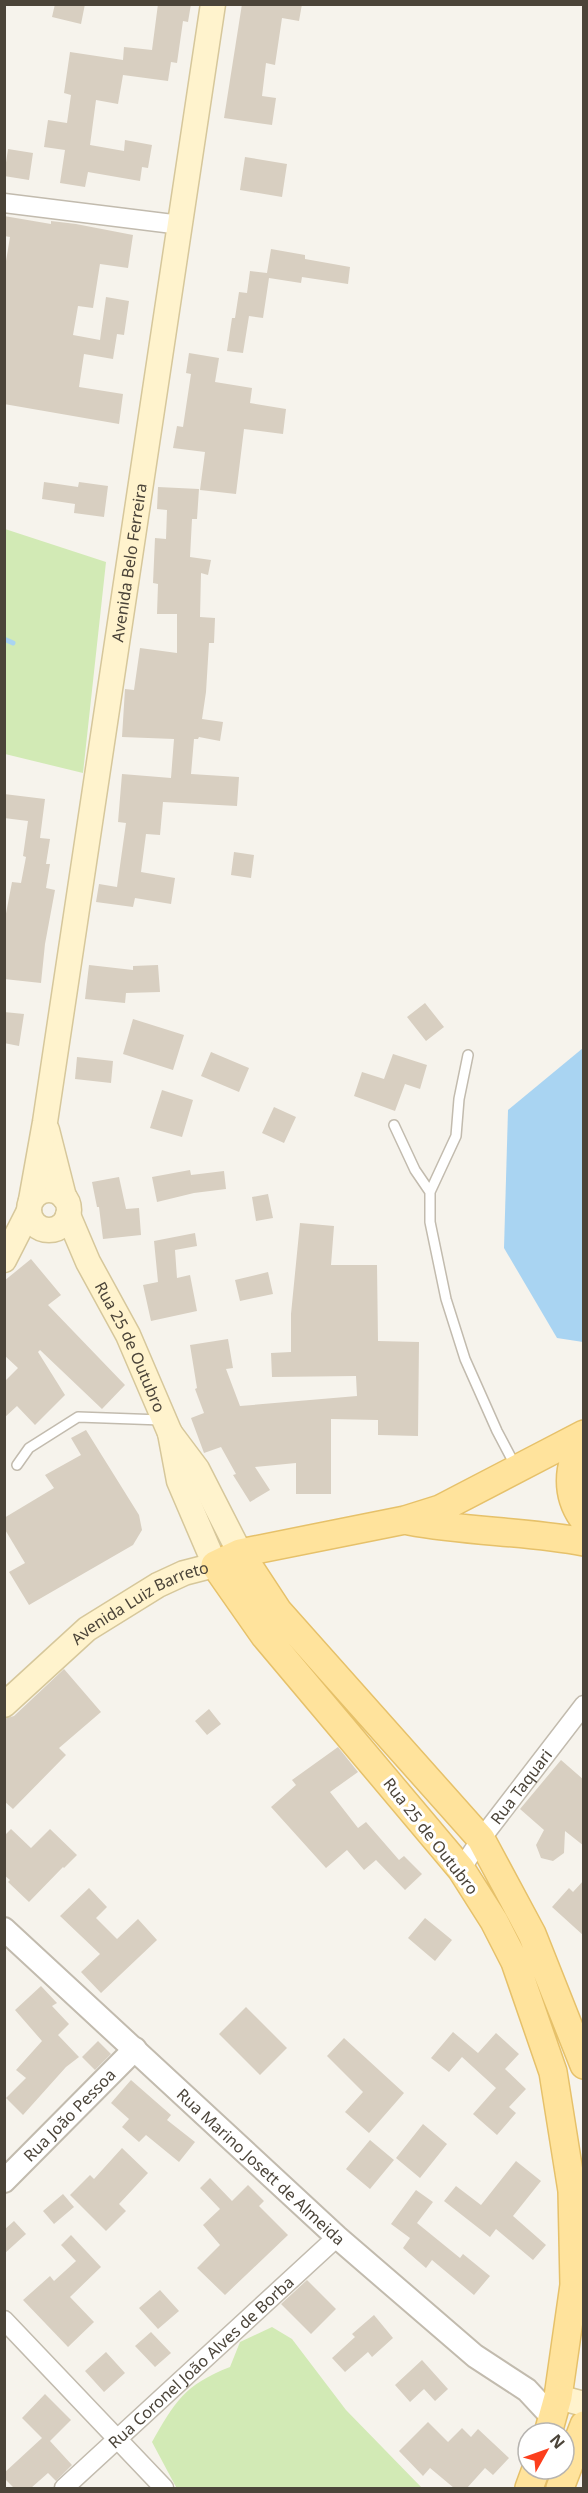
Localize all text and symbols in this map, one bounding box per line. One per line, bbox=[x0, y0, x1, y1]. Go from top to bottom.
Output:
street label: Avenida Belo Ferreira bbox=[106, 481, 152, 644]
street label: Rua 25 de Outubro bbox=[90, 1278, 171, 1416]
street label: Avenida Luiz Barreto bbox=[66, 1556, 211, 1649]
street label: Rua Taquari bbox=[485, 1745, 557, 1829]
street label: Rua 25 de Outubro bbox=[379, 1773, 483, 1899]
street label: Rua João Pessoa bbox=[19, 2064, 121, 2166]
street label: Rua Marino Josett de Almeida bbox=[172, 2083, 350, 2250]
street label: Rua Coronel João Alves de Borba bbox=[103, 2271, 299, 2453]
north arrow bbox=[516, 2421, 576, 2481]
text: N bbox=[545, 2429, 570, 2453]

